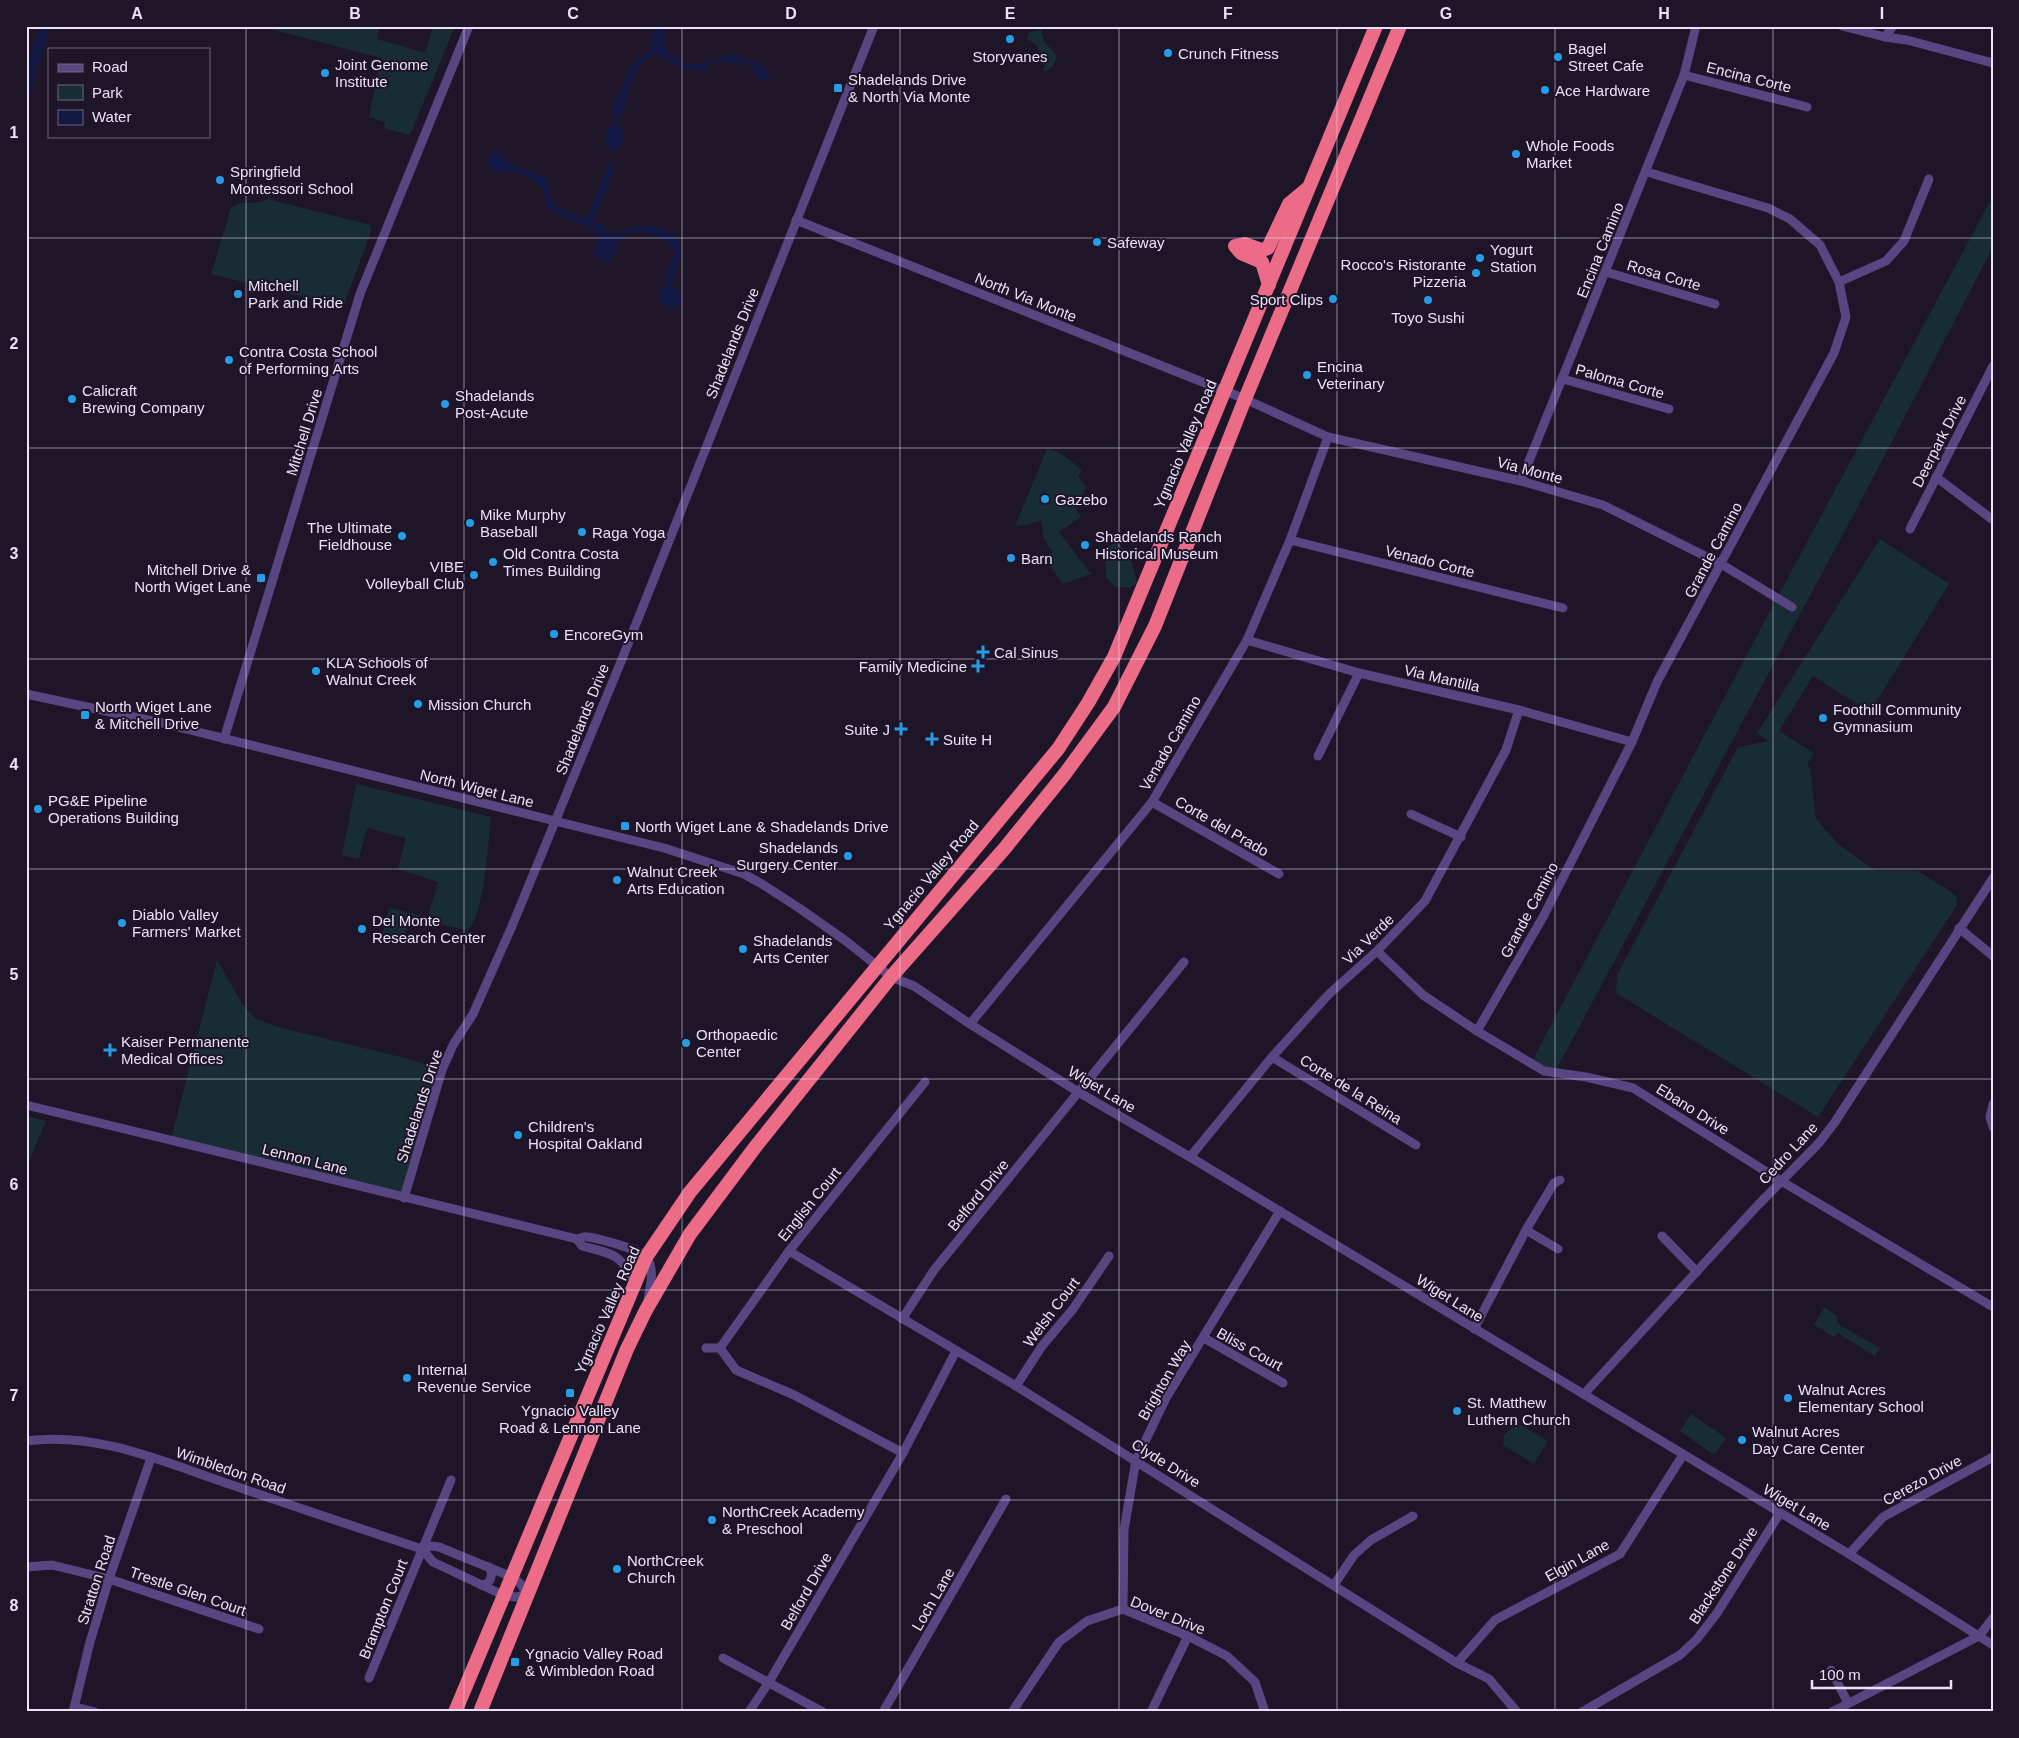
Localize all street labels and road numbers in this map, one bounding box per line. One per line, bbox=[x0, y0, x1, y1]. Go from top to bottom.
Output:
street label: Encina Corte bbox=[1705, 58, 1793, 96]
street label: Encina Camino bbox=[1573, 200, 1627, 300]
street label: Rosa Corte bbox=[1625, 256, 1703, 294]
street label: North Via Monte bbox=[973, 269, 1079, 325]
street label: Shadelands Drive bbox=[702, 285, 762, 401]
street label: Paloma Corte bbox=[1574, 360, 1666, 402]
street label: Ygnacio Valley Road bbox=[1150, 377, 1220, 511]
street label: Mitchell Drive bbox=[283, 386, 325, 478]
street label: Deerpark Drive bbox=[1909, 392, 1969, 490]
street label: Via Monte bbox=[1495, 453, 1565, 487]
street label: Grande Camino bbox=[1681, 499, 1745, 601]
street label: Venado Corte bbox=[1383, 542, 1477, 580]
street label: Shadelands Drive bbox=[552, 661, 612, 777]
street label: Via Mantilla bbox=[1402, 661, 1482, 695]
street label: Venado Camino bbox=[1136, 693, 1204, 793]
street label: North Wiget Lane bbox=[418, 766, 536, 810]
street label: Corte del Prado bbox=[1172, 792, 1272, 860]
street label: Ygnacio Valley Road bbox=[880, 817, 982, 933]
street label: Grande Camino bbox=[1497, 859, 1561, 961]
street label: Via Verde bbox=[1339, 910, 1397, 968]
street label: Shadelands Drive bbox=[393, 1047, 445, 1165]
street label: Corte de la Reina bbox=[1297, 1051, 1406, 1127]
street label: Wiget Lane bbox=[1065, 1062, 1139, 1116]
street label: Ebano Drive bbox=[1653, 1080, 1733, 1138]
street label: Cedro Lane bbox=[1755, 1119, 1821, 1187]
street label: Lennon Lane bbox=[260, 1140, 350, 1178]
street label: Belford Drive bbox=[944, 1156, 1012, 1234]
street label: English Court bbox=[774, 1163, 844, 1244]
street label: Ygnacio Valley Road bbox=[571, 1243, 643, 1377]
street label: Wiget Lane bbox=[1413, 1271, 1487, 1325]
street label: Welsh Court bbox=[1019, 1273, 1083, 1350]
street label: Bliss Court bbox=[1214, 1324, 1287, 1374]
street label: Brighton Way bbox=[1134, 1337, 1194, 1423]
street label: Clyde Drive bbox=[1129, 1435, 1203, 1491]
street label: Wimbledon Road bbox=[174, 1443, 288, 1497]
street label: Cerezo Drive bbox=[1880, 1451, 1964, 1509]
street label: Wiget Lane bbox=[1760, 1480, 1834, 1534]
street label: Blackstone Drive bbox=[1685, 1523, 1761, 1627]
street label: Stratton Road bbox=[74, 1533, 118, 1627]
street label: Elgin Lane bbox=[1542, 1535, 1612, 1585]
street label: Belford Drive bbox=[777, 1549, 835, 1633]
street label: Brampton Court bbox=[355, 1556, 411, 1661]
street label: Trestle Glen Court bbox=[128, 1563, 249, 1619]
street label: Loch Lane bbox=[908, 1564, 958, 1634]
street label: Dover Drive bbox=[1128, 1592, 1208, 1638]

